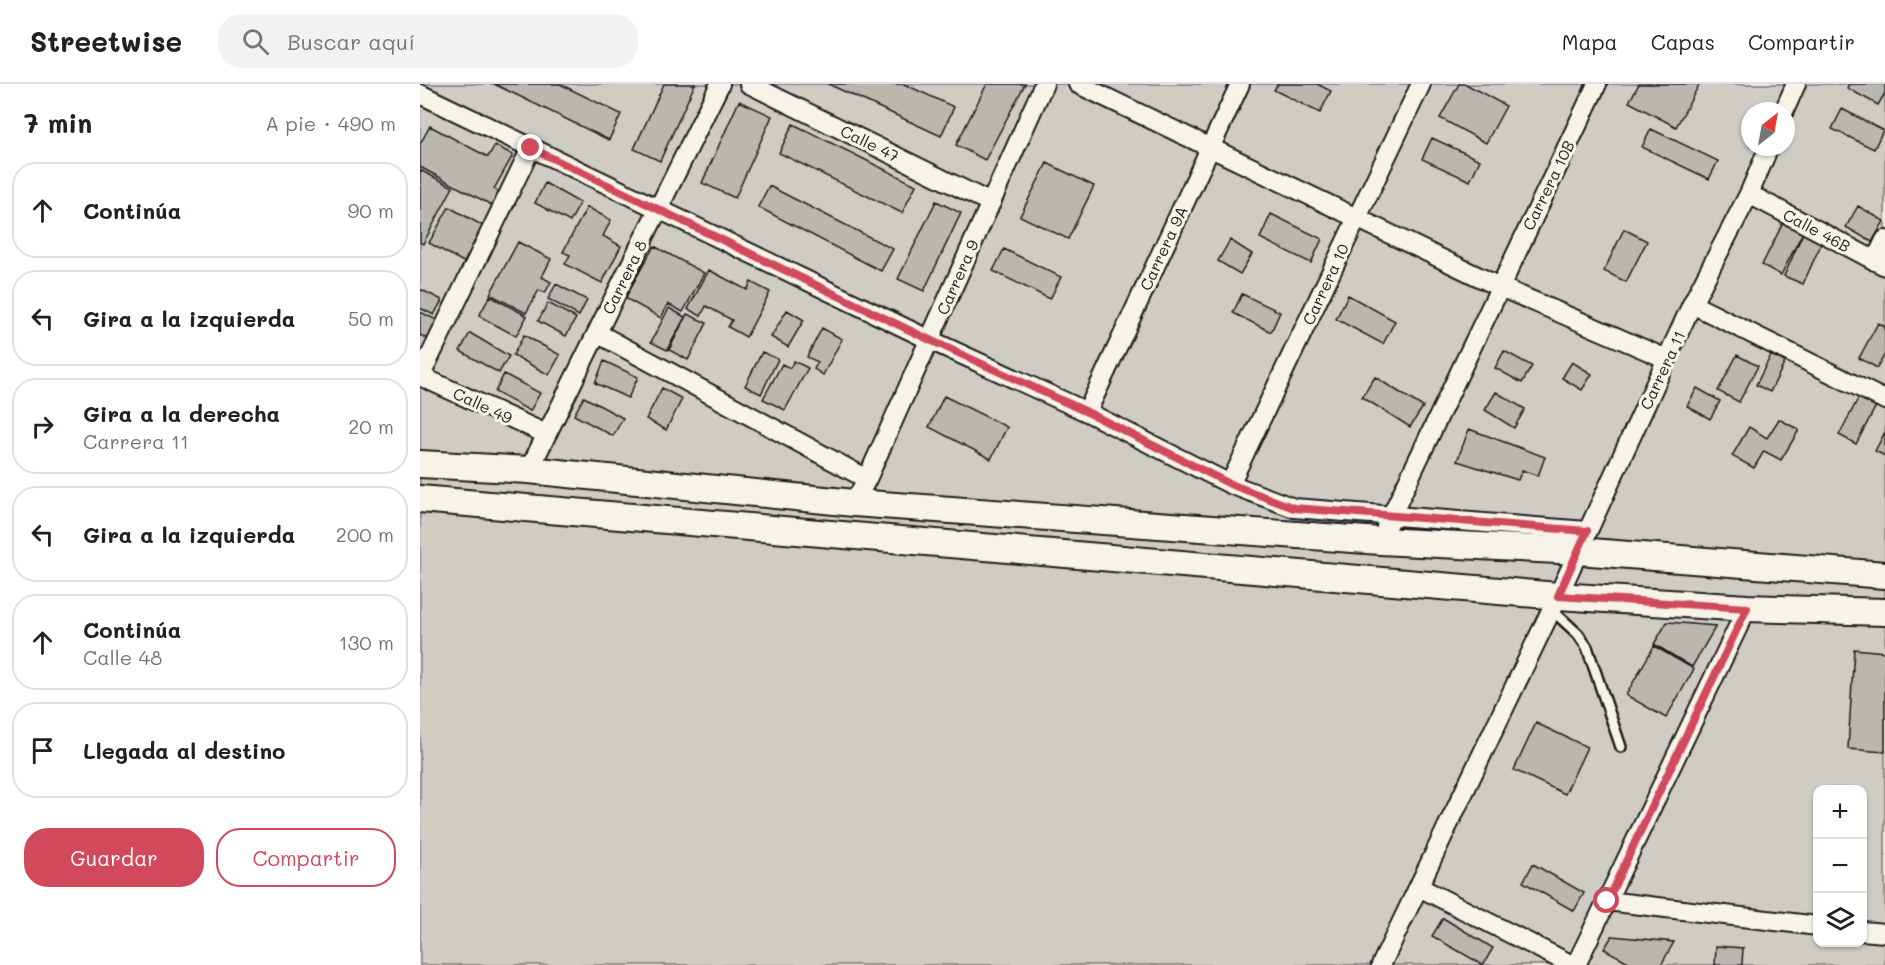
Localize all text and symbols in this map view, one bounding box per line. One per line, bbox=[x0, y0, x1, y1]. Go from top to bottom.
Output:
search box bbox=[218, 14, 638, 68]
text: Streetwise bbox=[30, 23, 182, 59]
icon: search bbox=[239, 25, 272, 58]
text: Buscar aquí bbox=[287, 27, 415, 56]
text: Mapa bbox=[1562, 28, 1618, 55]
text: Capas bbox=[1651, 28, 1715, 55]
text: Compartir bbox=[1748, 28, 1855, 55]
north arrow bbox=[1741, 102, 1795, 156]
text: 7 min bbox=[24, 106, 92, 140]
text: A pie · 490 m bbox=[265, 110, 396, 136]
street label: Calle 47 bbox=[837, 120, 903, 166]
route end bbox=[517, 134, 543, 160]
street label: Carrera 10B bbox=[1517, 137, 1579, 233]
icon: ahead bbox=[26, 194, 59, 227]
text: Continúa bbox=[83, 196, 181, 225]
text: 90 m bbox=[348, 197, 394, 223]
street label: Carrera 9A bbox=[1134, 202, 1192, 294]
street label: Calle 46B bbox=[1780, 203, 1854, 257]
street label: Carrera 8 bbox=[597, 236, 651, 318]
street label: Carrera 9 bbox=[931, 236, 983, 318]
street label: Carrera 10 bbox=[1297, 240, 1353, 328]
icon: left bbox=[26, 302, 59, 335]
text: Gira a la izquierda bbox=[83, 304, 295, 333]
text: 50 m bbox=[348, 305, 394, 331]
street label: Carrera 11 bbox=[1635, 327, 1689, 413]
street label: Calle 49 bbox=[450, 382, 516, 428]
text: Gira a la derecha bbox=[83, 399, 280, 428]
icon: right bbox=[26, 410, 59, 443]
text: 20 m bbox=[348, 413, 394, 439]
text: Carrera 11 bbox=[83, 428, 189, 454]
icon: left bbox=[26, 518, 59, 551]
text: Gira a la izquierda bbox=[83, 520, 295, 549]
text: 200 m bbox=[336, 521, 394, 547]
text: Continúa bbox=[83, 615, 181, 644]
icon: ahead bbox=[26, 626, 59, 659]
text: 130 m bbox=[339, 629, 394, 655]
text: Calle 48 bbox=[83, 644, 162, 670]
icon: arrive bbox=[26, 734, 59, 767]
text: Llegada al destino bbox=[83, 736, 285, 765]
map controls bbox=[1813, 785, 1867, 947]
button: + bbox=[1813, 785, 1867, 839]
button: Guardar bbox=[24, 828, 204, 887]
button: Compartir bbox=[216, 828, 396, 887]
button: − bbox=[1813, 839, 1867, 893]
route start bbox=[1593, 887, 1619, 913]
button: layers bbox=[1813, 893, 1867, 947]

